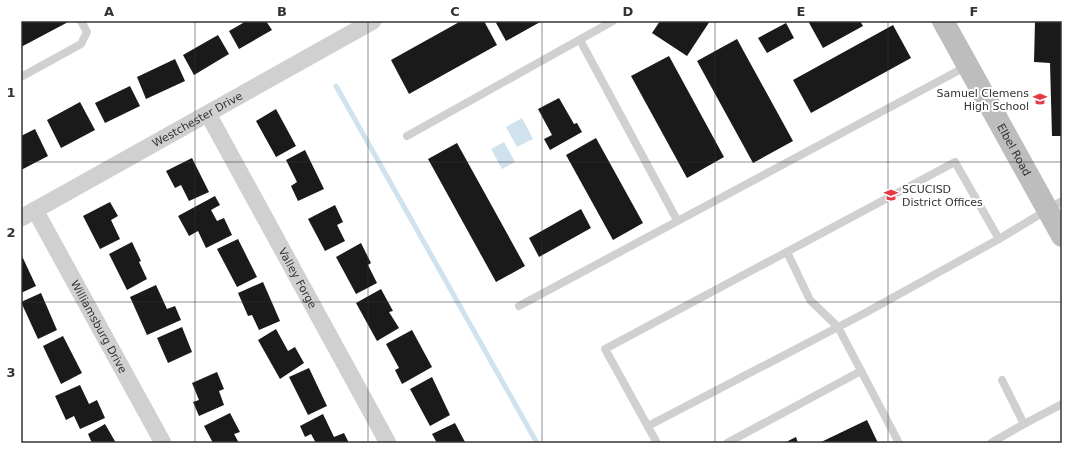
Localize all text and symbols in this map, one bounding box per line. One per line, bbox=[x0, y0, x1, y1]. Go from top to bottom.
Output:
text: A bbox=[104, 4, 114, 19]
text: B bbox=[277, 4, 287, 19]
text: C bbox=[450, 4, 460, 19]
text: D bbox=[623, 4, 634, 19]
text: E bbox=[797, 4, 805, 19]
text: F bbox=[970, 4, 978, 19]
text: 1 bbox=[6, 85, 16, 100]
place label: Samuel Clemens High School bbox=[937, 87, 1029, 113]
street label: Westchester Drive bbox=[150, 89, 245, 150]
school or university icon: Samuel Clemens High School bbox=[1032, 91, 1048, 107]
street label: Elbel Road bbox=[994, 121, 1033, 178]
place label: SCUCISD District Offices bbox=[902, 183, 983, 209]
school or university icon: SCUCISD District Offices bbox=[883, 187, 899, 203]
text: 2 bbox=[6, 225, 16, 240]
street label: Valley Forge bbox=[276, 246, 319, 311]
street label: Williamsburg Drive bbox=[68, 278, 130, 376]
text: 3 bbox=[6, 365, 16, 380]

